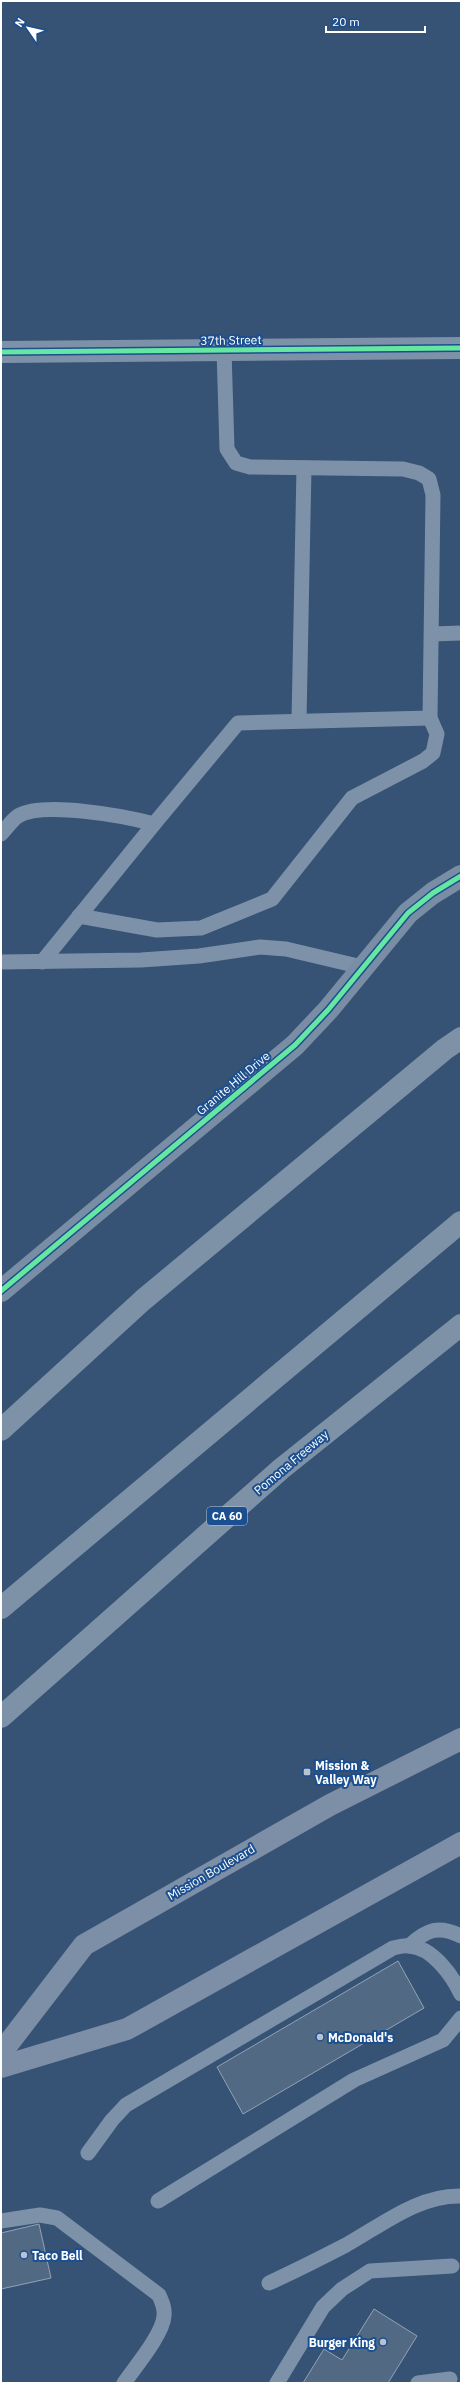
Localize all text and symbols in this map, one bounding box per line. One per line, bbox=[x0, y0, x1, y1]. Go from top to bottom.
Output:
north arrow bbox=[8, 8, 48, 48]
scale bar bbox=[326, 8, 425, 34]
text: 20 m bbox=[332, 14, 360, 29]
text: N bbox=[12, 15, 28, 30]
street label: 37th Street bbox=[200, 332, 262, 348]
street label: Granite Hill Drive bbox=[193, 1048, 273, 1118]
street label: Pomona Freeway bbox=[251, 1427, 331, 1497]
road number: CA 60 bbox=[207, 1507, 247, 1525]
place label: Mission & Valley Way bbox=[315, 1758, 377, 1787]
marker: Mission & Valley Way bbox=[302, 1767, 312, 1777]
street label: Mission Boulevard bbox=[165, 1841, 257, 1903]
place label: McDonald's bbox=[328, 2030, 393, 2045]
marker: McDonald's bbox=[315, 2032, 325, 2042]
place label: Taco Bell bbox=[32, 2248, 83, 2263]
marker: Taco Bell bbox=[19, 2250, 29, 2260]
place label: Burger King bbox=[309, 2335, 375, 2350]
marker: Burger King bbox=[378, 2337, 388, 2347]

